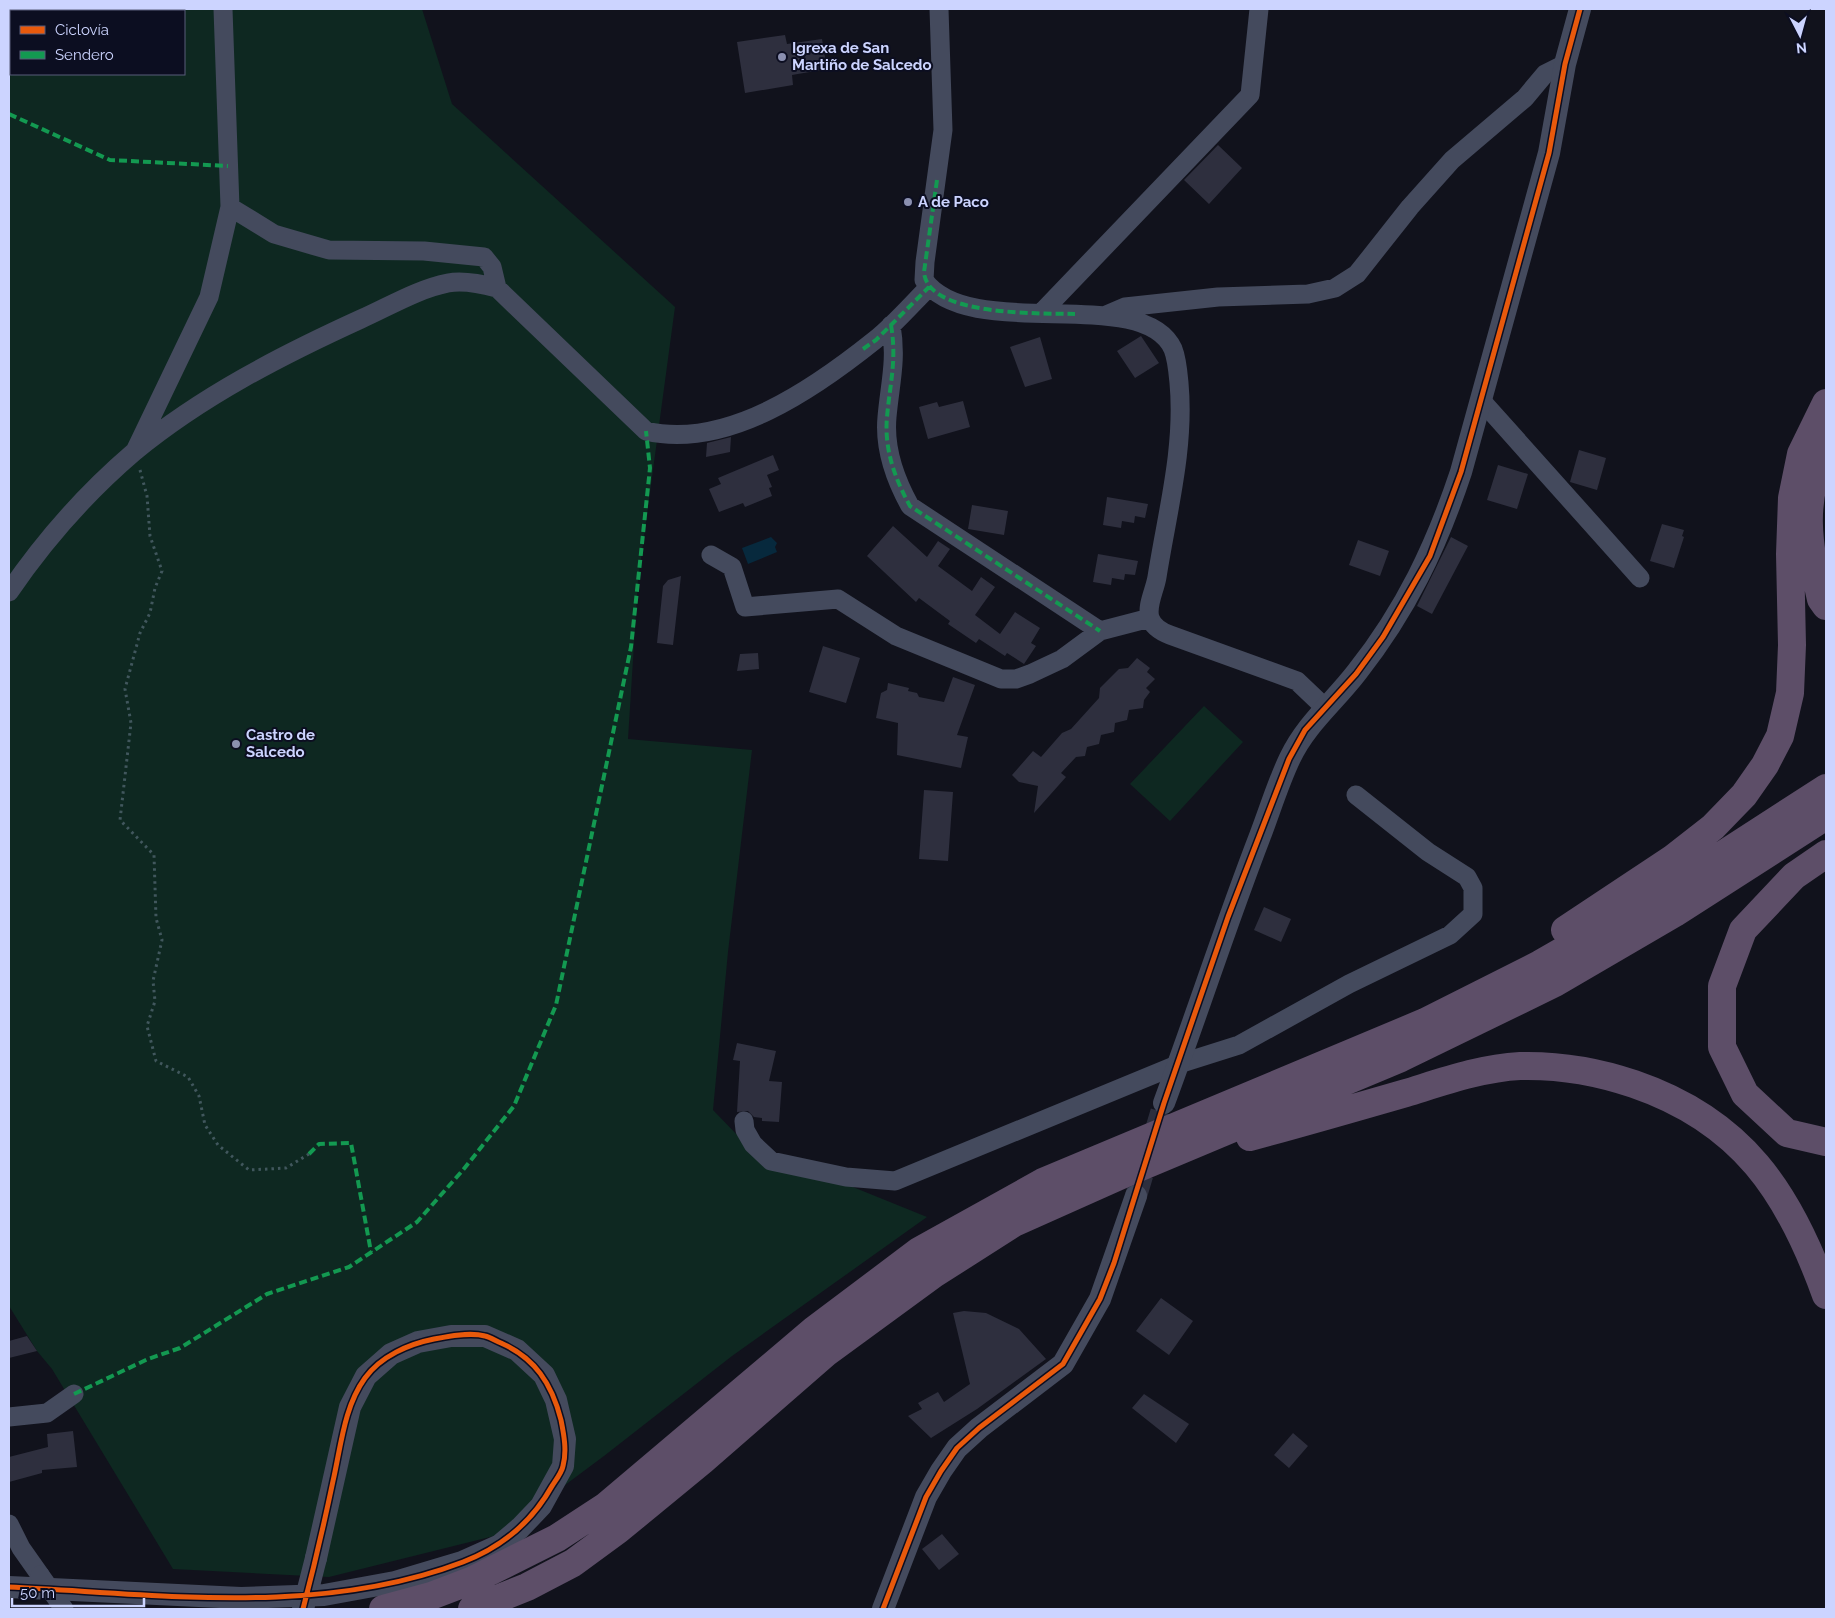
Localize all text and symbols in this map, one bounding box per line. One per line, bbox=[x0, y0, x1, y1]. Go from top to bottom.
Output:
legend bbox=[10, 10, 185, 75]
north arrow bbox=[1775, 10, 1825, 60]
text: Ciclovía bbox=[55, 21, 109, 39]
place label: Igrexa de San Martiño de Salcedo bbox=[792, 39, 932, 74]
text: N bbox=[1795, 39, 1808, 56]
text: Sendero bbox=[55, 46, 114, 64]
marker: Igrexa de San Martiño de Salcedo bbox=[776, 51, 788, 63]
place label: A de Paco bbox=[918, 193, 989, 211]
marker: A de Paco bbox=[902, 196, 914, 208]
place label: Castro de Salcedo bbox=[246, 726, 315, 761]
marker: Castro de Salcedo bbox=[230, 738, 242, 750]
scale bar bbox=[12, 1576, 145, 1608]
text: 50 m bbox=[20, 1584, 55, 1602]

